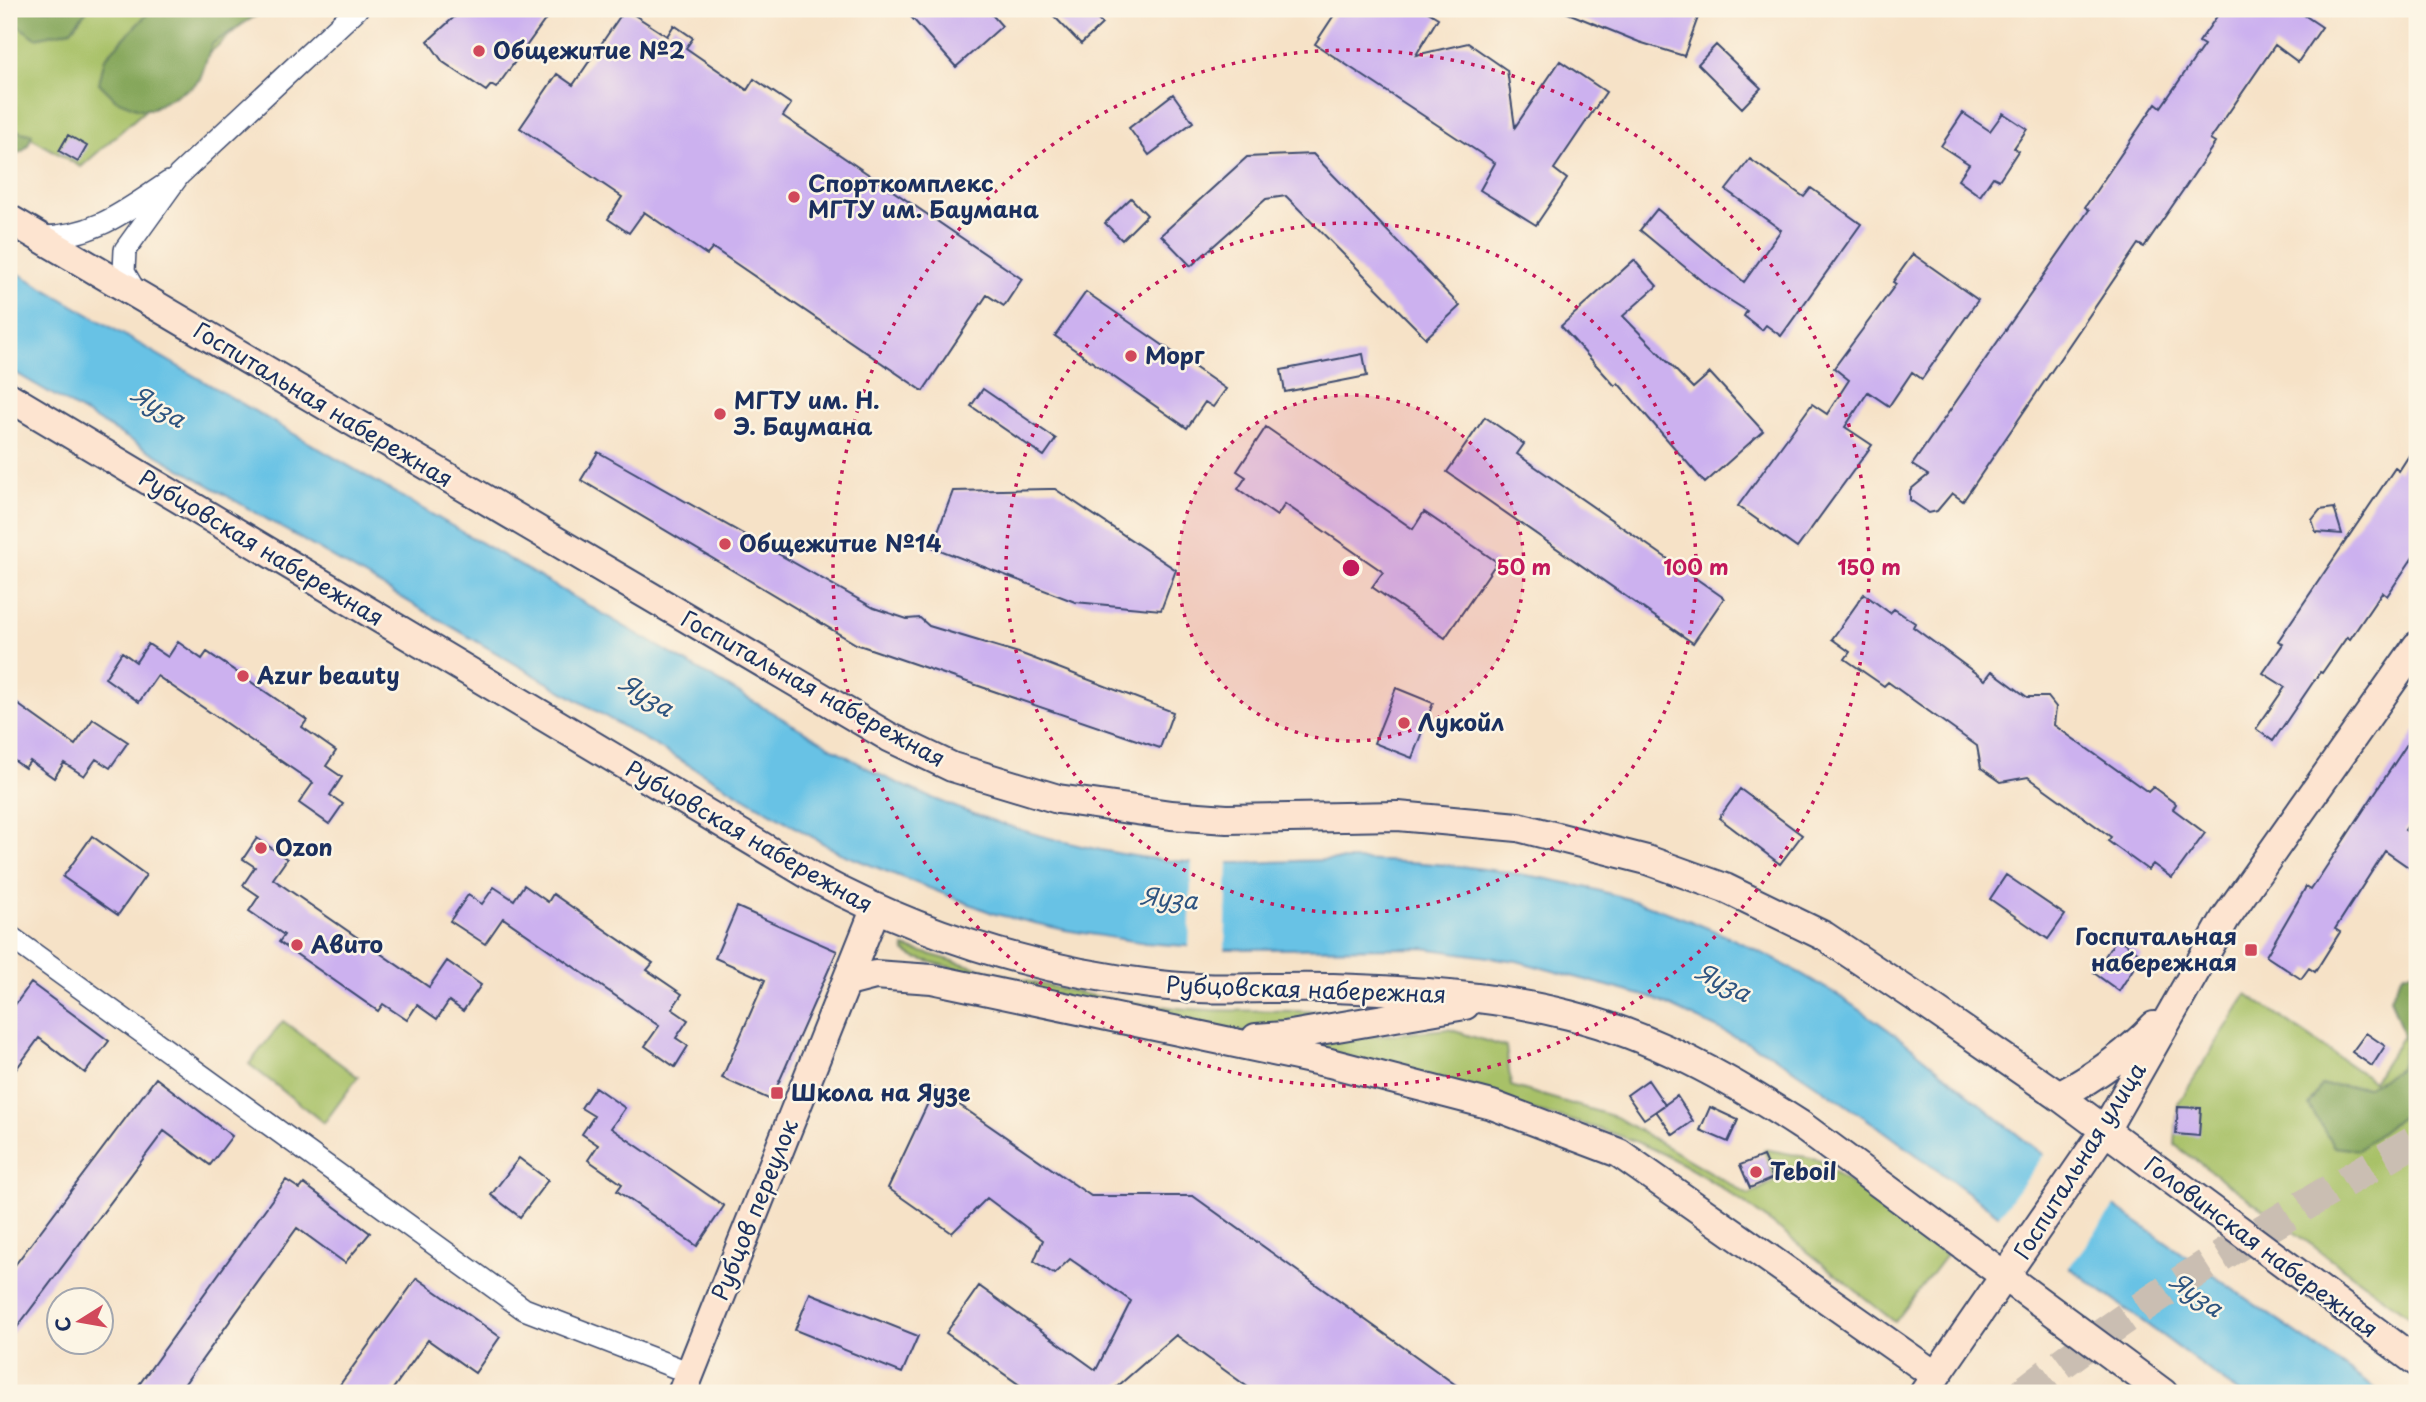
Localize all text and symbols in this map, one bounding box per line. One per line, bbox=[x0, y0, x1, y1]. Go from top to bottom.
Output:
place label: Общежитие №2 bbox=[493, 32, 685, 67]
marker: Общежитие №2 bbox=[471, 43, 487, 59]
place label: Спорткомплекс МГТУ им. Баумана bbox=[808, 165, 1039, 226]
marker: Спорткомплекс МГТУ им. Баумана bbox=[786, 189, 802, 205]
street label: Госпитальная набережная bbox=[187, 312, 460, 495]
place label: Морг bbox=[1145, 337, 1205, 372]
marker: Морг bbox=[1123, 348, 1139, 364]
water label: Яуза bbox=[125, 375, 194, 436]
place label: МГТУ им. Н. Э. Баумана bbox=[733, 382, 880, 443]
marker: МГТУ им. Н. Э. Баумана bbox=[712, 406, 728, 422]
street label: Рубцовская набережная bbox=[133, 459, 391, 634]
place label: Общежитие №14 bbox=[739, 525, 942, 560]
marker: Общежитие №14 bbox=[717, 536, 733, 552]
text: 50 m bbox=[1497, 550, 1551, 582]
text: 100 m bbox=[1663, 550, 1729, 582]
text: 150 m bbox=[1837, 550, 1901, 582]
centre of rings bbox=[1339, 556, 1363, 580]
street label: Госпитальная набережная bbox=[675, 600, 952, 775]
place label: Azur beauty bbox=[256, 657, 400, 692]
water label: Яуза bbox=[613, 664, 682, 725]
marker: Azur beauty bbox=[235, 668, 251, 684]
place label: Лукойл bbox=[1418, 704, 1504, 739]
marker: Лукойл bbox=[1396, 715, 1412, 731]
street label: Рубцовская набережная bbox=[620, 750, 880, 921]
place label: Ozon bbox=[275, 829, 333, 864]
marker: Ozon bbox=[253, 840, 269, 856]
water label: Яуза bbox=[1139, 877, 1200, 918]
place label: Госпитальная набережная bbox=[2075, 918, 2237, 979]
place label: Авито bbox=[311, 926, 383, 961]
marker: Авито bbox=[289, 937, 305, 953]
marker: Госпитальная набережная bbox=[2243, 942, 2259, 958]
water label: Яуза bbox=[1690, 952, 1759, 1010]
street label: Рубцовская набережная bbox=[1165, 966, 1447, 1011]
street label: Госпитальная улица bbox=[2004, 1054, 2154, 1266]
place label: Школа на Яузе bbox=[791, 1074, 971, 1109]
marker: Школа на Яузе bbox=[769, 1085, 785, 1101]
street label: Рубцов переулок bbox=[701, 1113, 806, 1305]
street label: Головинская набережная bbox=[2138, 1146, 2386, 1345]
place label: Teboil bbox=[1770, 1153, 1837, 1188]
marker: Teboil bbox=[1748, 1164, 1764, 1180]
water label: Яуза bbox=[2163, 1262, 2232, 1325]
north arrow bbox=[46, 1286, 116, 1356]
text: С bbox=[47, 1315, 77, 1334]

